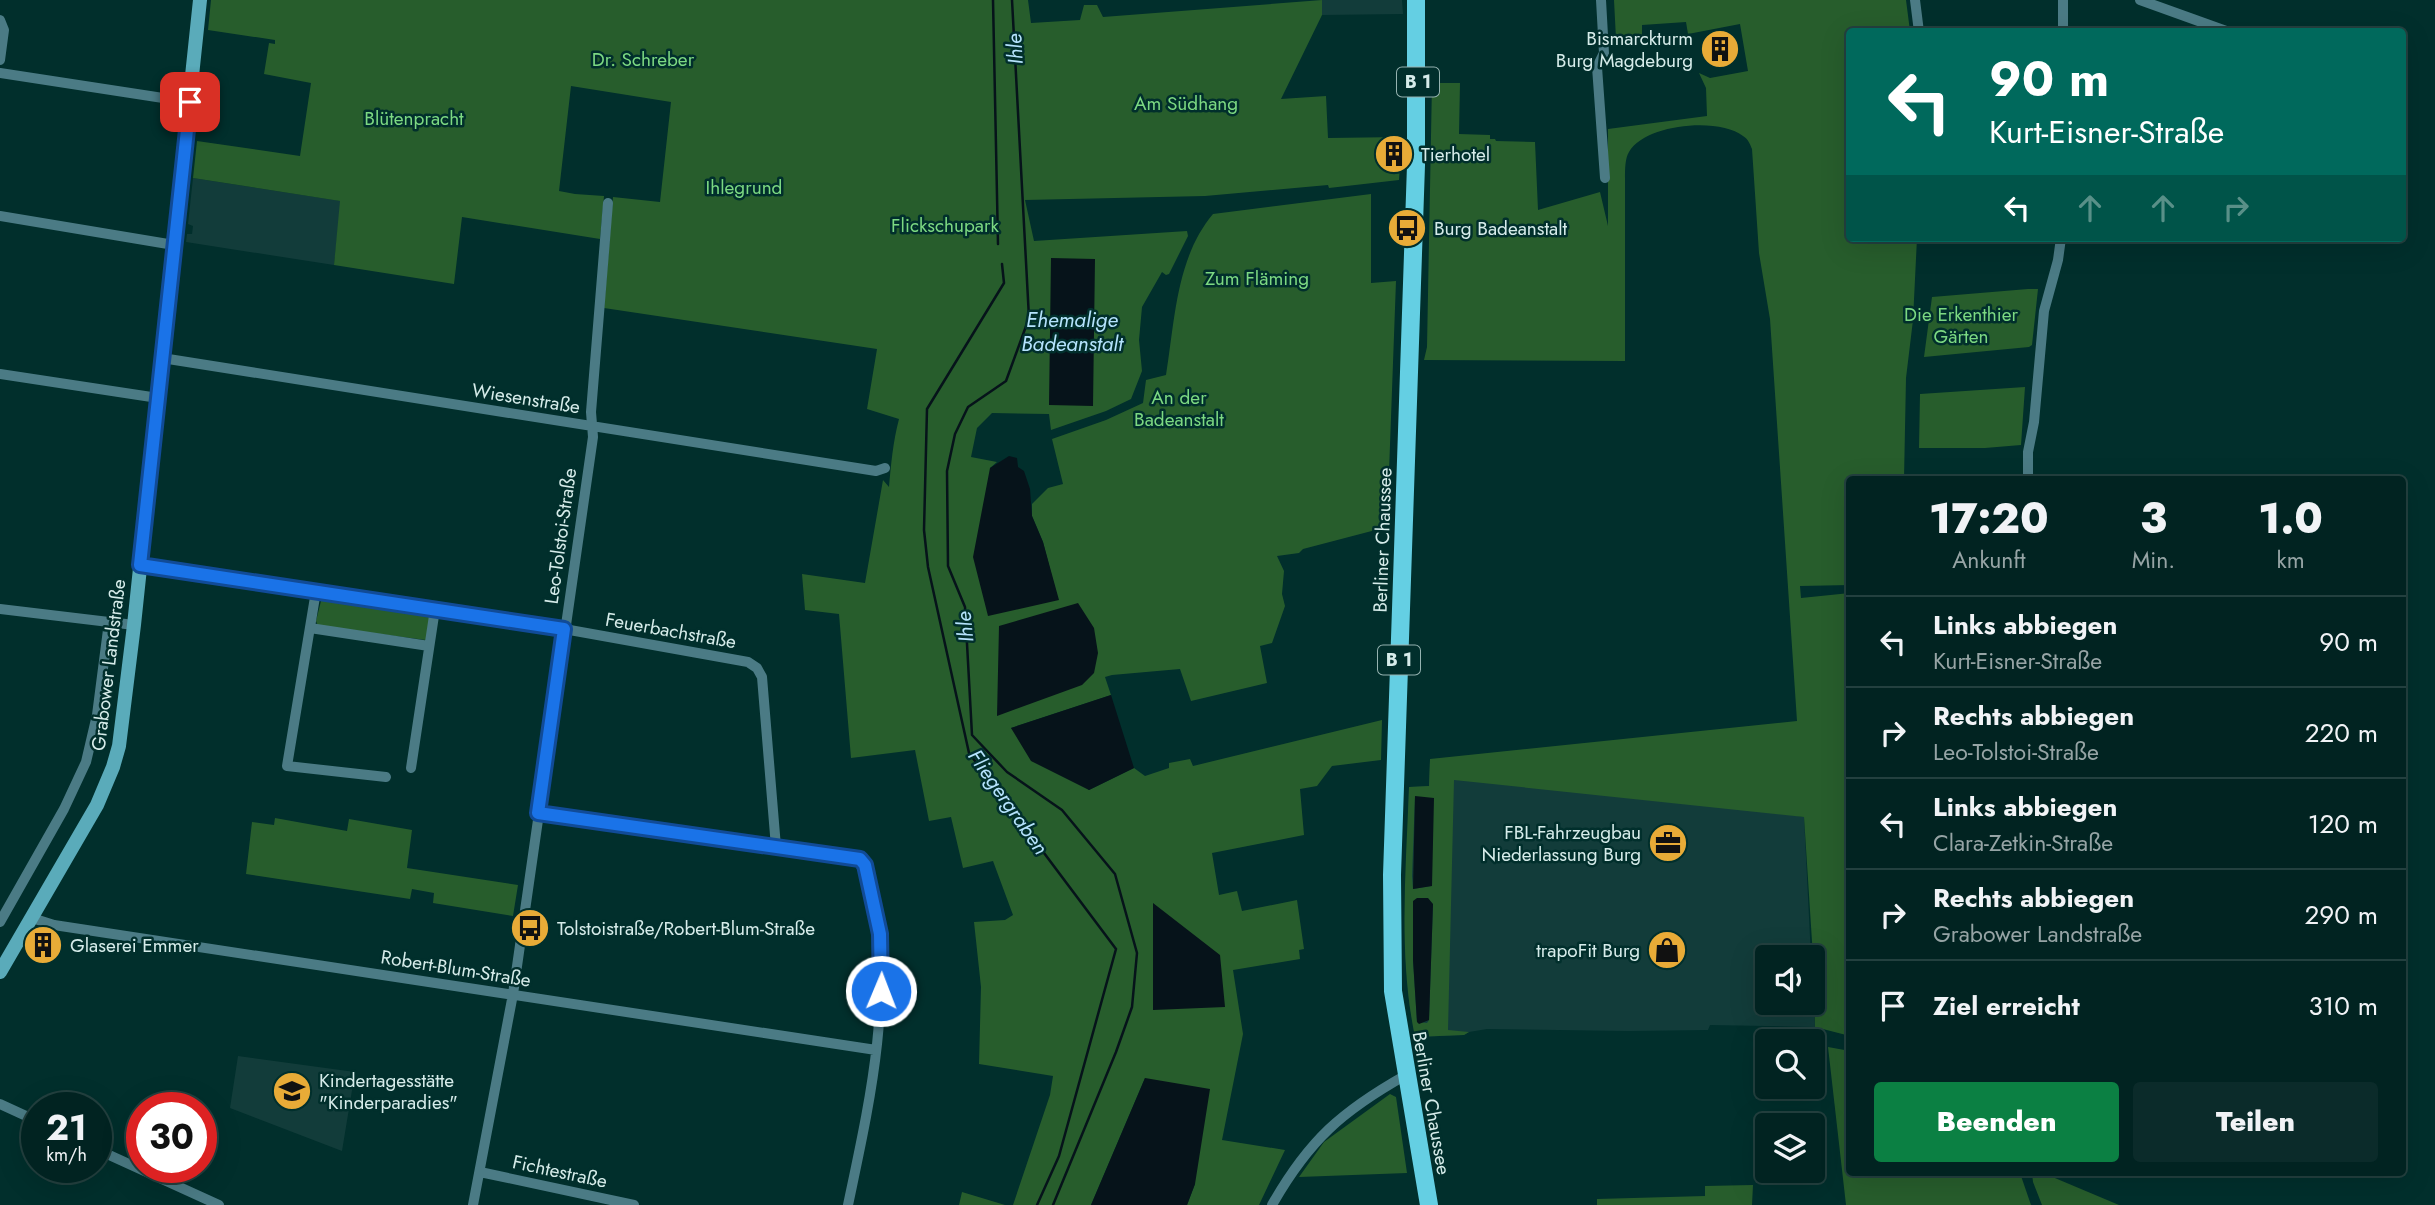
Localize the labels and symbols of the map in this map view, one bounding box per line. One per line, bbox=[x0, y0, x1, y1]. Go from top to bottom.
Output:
place label: Bismarckturm Burg Magdeburg bbox=[1556, 25, 1693, 74]
building icon: Bismarckturm Burg Magdeburg bbox=[1699, 28, 1741, 70]
water label: Ihle bbox=[999, 32, 1031, 65]
park label: Dr. Schreber bbox=[592, 46, 695, 73]
road number: B 1 bbox=[1397, 68, 1439, 96]
pin bbox=[160, 72, 220, 132]
park label: Am Südhang bbox=[1134, 90, 1238, 117]
park label: Blütenpracht bbox=[364, 105, 464, 132]
building icon: Tierhotel bbox=[1373, 133, 1415, 175]
place label: Tierhotel bbox=[1421, 141, 1490, 168]
park label: Ihlegrund bbox=[706, 174, 782, 201]
bus stop icon: Burg Badeanstalt bbox=[1386, 207, 1428, 249]
park label: Flickschupark bbox=[891, 212, 1000, 239]
place label: Burg Badeanstalt bbox=[1434, 215, 1568, 242]
park label: Zum Fläming bbox=[1205, 265, 1309, 292]
park label: Die Erkenthier Gärten bbox=[1904, 301, 2018, 350]
water label: Ehemalige Badeanstalt bbox=[1021, 305, 1124, 359]
street label: Wiesenstraße bbox=[470, 377, 582, 420]
park label: An der Badeanstalt bbox=[1134, 384, 1224, 433]
street label: Leo-Tolstoi-Straße bbox=[538, 466, 583, 606]
street label: Berliner Chaussee bbox=[1366, 467, 1399, 613]
street label: Grabower Landstraße bbox=[85, 577, 132, 752]
street label: Feuerbachstraße bbox=[603, 606, 739, 655]
water label: Ihle bbox=[948, 610, 982, 644]
road number: B 1 bbox=[1378, 646, 1420, 674]
water label: Fliegergraben bbox=[961, 743, 1055, 861]
place label: FBL-Fahrzeugbau Niederlassung Burg bbox=[1481, 819, 1641, 868]
office icon: FBL-Fahrzeugbau Niederlassung Burg bbox=[1647, 822, 1689, 864]
bus stop icon: Tolstoistraße/Robert-Blum-Straße bbox=[509, 907, 551, 949]
place label: Tolstoistraße/Robert-Blum-Straße bbox=[557, 915, 815, 942]
building icon: Glaserei Emmer bbox=[22, 924, 64, 966]
shop icon: trapoFit Burg bbox=[1646, 929, 1688, 971]
place label: Glaserei Emmer bbox=[70, 932, 199, 959]
place label: trapoFit Burg bbox=[1536, 937, 1640, 964]
street label: Robert-Blum-Straße bbox=[379, 943, 533, 994]
position arrow bbox=[844, 954, 918, 1028]
street label: Berliner Chaussee bbox=[1406, 1029, 1457, 1177]
place label: Kindertagesstätte "Kinderparadies" bbox=[319, 1067, 458, 1116]
school or university icon: Kindertagesstätte "Kinderparadies" bbox=[271, 1070, 313, 1112]
speed limit sign: 30 bbox=[126, 1092, 217, 1183]
street label: Fichtestraße bbox=[510, 1148, 610, 1195]

